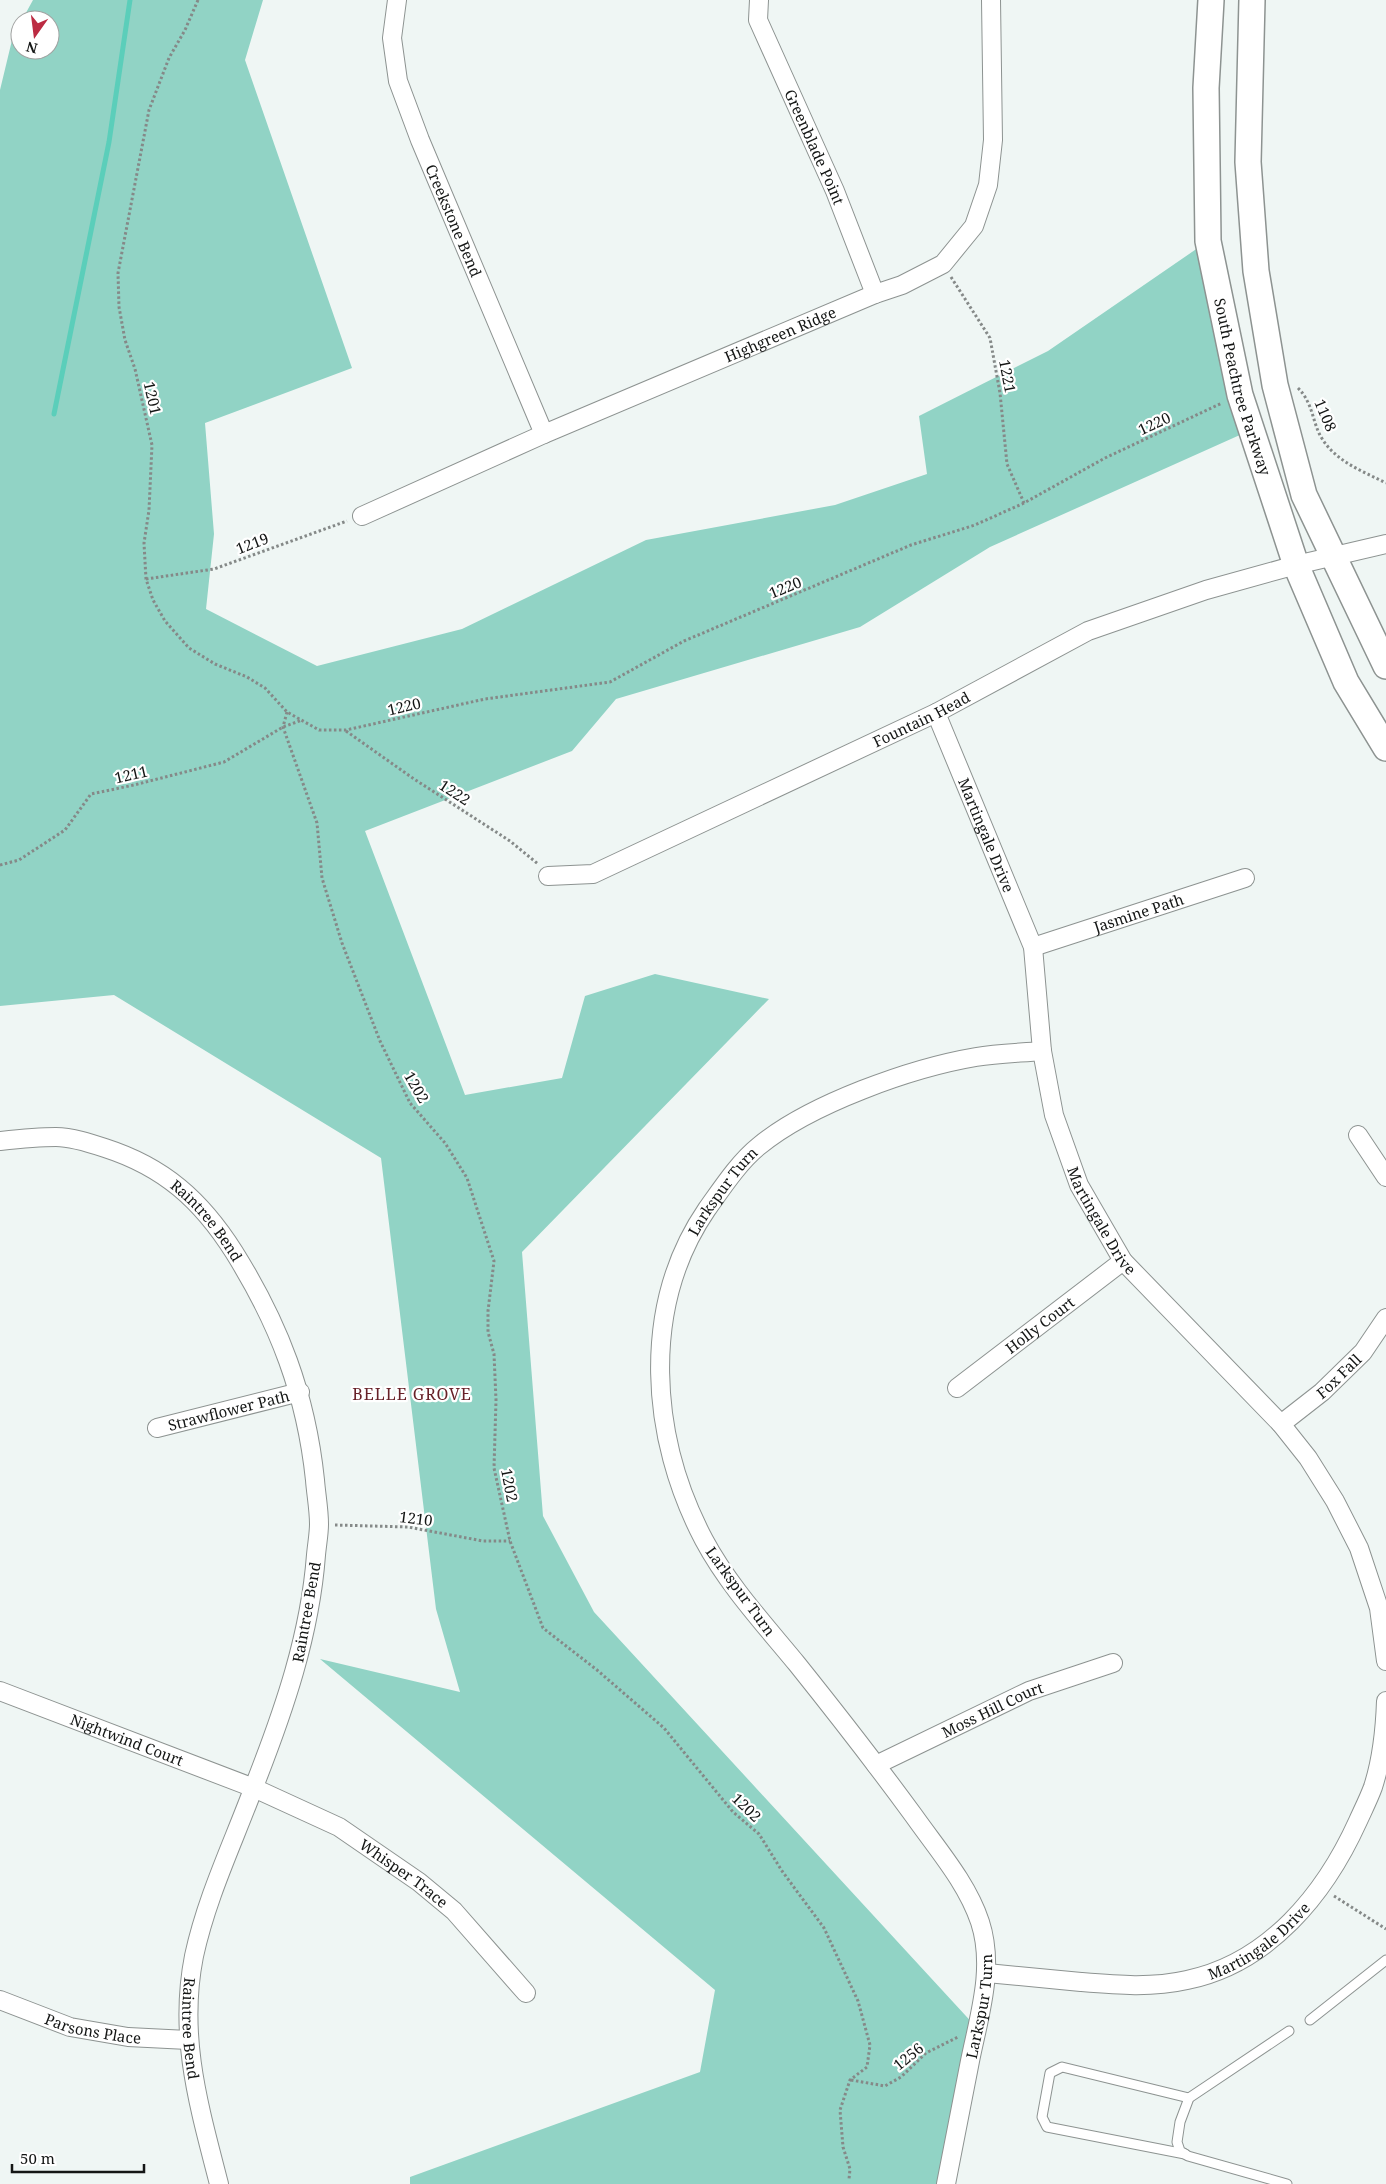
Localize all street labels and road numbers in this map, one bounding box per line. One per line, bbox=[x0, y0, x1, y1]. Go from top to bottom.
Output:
street label: Greenblade Point bbox=[780, 86, 849, 207]
street label: Creekstone Bend bbox=[421, 161, 486, 280]
street label: South Peachtree Parkway bbox=[1210, 296, 1276, 478]
street label: Highgreen Ridge bbox=[721, 302, 839, 367]
street label: 1221 bbox=[995, 358, 1021, 394]
street label: 1201 bbox=[139, 379, 167, 417]
street label: 1108 bbox=[1310, 396, 1342, 434]
street label: 1220 bbox=[1135, 407, 1173, 439]
street label: 1219 bbox=[233, 528, 271, 558]
street label: 1220 bbox=[766, 571, 804, 603]
street label: Fountain Head bbox=[869, 687, 973, 751]
street label: 1220 bbox=[385, 692, 423, 720]
street label: 1211 bbox=[112, 760, 150, 788]
street label: 1222 bbox=[435, 774, 475, 810]
street label: Martingale Drive bbox=[954, 775, 1019, 895]
street label: Jasmine Path bbox=[1090, 889, 1187, 937]
street label: 1202 bbox=[400, 1067, 434, 1107]
street label: Larkspur Turn bbox=[683, 1142, 762, 1239]
street label: Martingale Drive bbox=[1063, 1164, 1141, 1279]
street label: Raintree Bend bbox=[167, 1175, 247, 1265]
street label: Holly Court bbox=[1001, 1292, 1078, 1358]
street label: Fox Fall bbox=[1312, 1349, 1366, 1403]
street label: Strawflower Path bbox=[166, 1385, 292, 1435]
street label: 1202 bbox=[497, 1467, 523, 1503]
street label: 1210 bbox=[398, 1506, 434, 1530]
street label: Larkspur Turn bbox=[702, 1542, 780, 1640]
street label: Raintree Bend bbox=[287, 1560, 325, 1664]
street label: Moss Hill Court bbox=[938, 1677, 1045, 1742]
street label: Nightwind Court bbox=[68, 1709, 186, 1770]
street label: 1202 bbox=[728, 1788, 766, 1826]
street label: Whisper Trace bbox=[356, 1834, 452, 1912]
street label: Martingale Drive bbox=[1205, 1898, 1314, 1984]
street label: Larkspur Turn bbox=[961, 1953, 996, 2060]
street label: Raintree Bend bbox=[178, 1977, 204, 2081]
street label: Parsons Place bbox=[42, 2008, 142, 2048]
street label: 1256 bbox=[889, 2038, 927, 2074]

